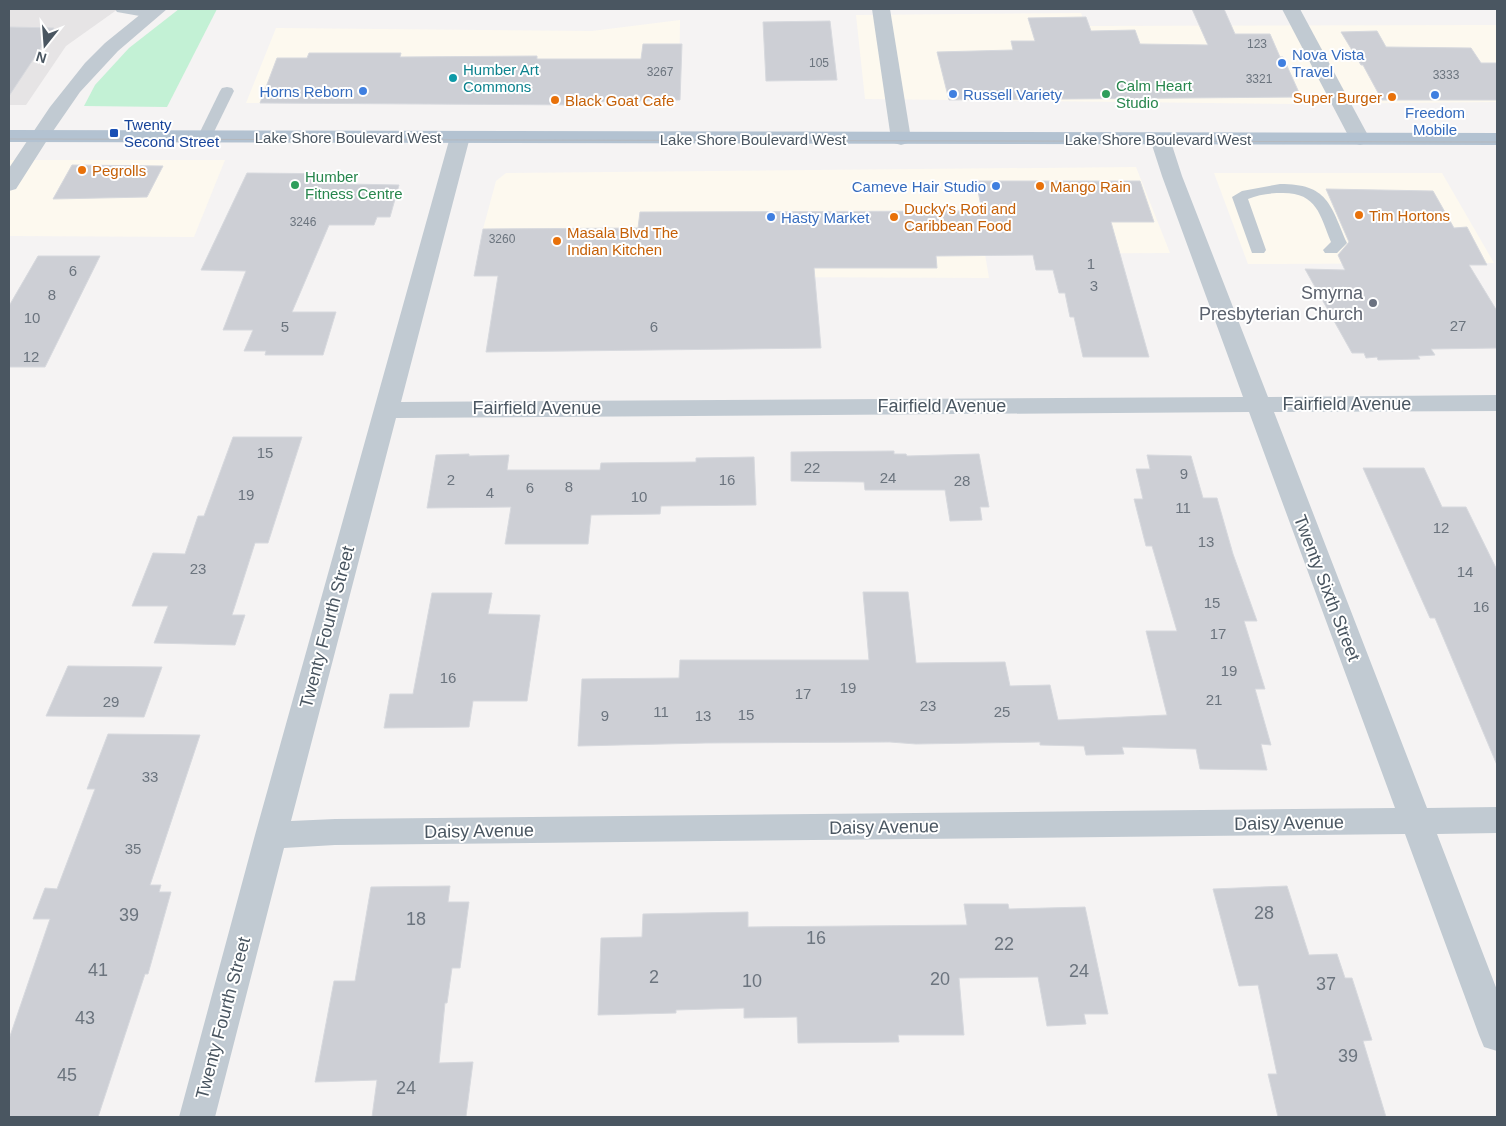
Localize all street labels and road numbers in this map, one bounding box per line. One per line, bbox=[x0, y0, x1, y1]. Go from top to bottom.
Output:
street label: Lake Shore Boulevard West bbox=[255, 129, 442, 146]
street label: Lake Shore Boulevard West bbox=[660, 131, 847, 148]
street label: Lake Shore Boulevard West bbox=[1065, 131, 1252, 148]
street label: Fairfield Avenue bbox=[1283, 394, 1411, 414]
street label: Fairfield Avenue bbox=[878, 396, 1006, 416]
street label: Fairfield Avenue bbox=[473, 398, 601, 418]
street label: Twenty Sixth Street bbox=[1290, 512, 1364, 664]
street label: Twenty Fourth Street bbox=[296, 544, 358, 710]
street label: Daisy Avenue bbox=[1234, 812, 1344, 834]
street label: Daisy Avenue bbox=[829, 816, 939, 838]
street label: Daisy Avenue bbox=[424, 820, 534, 842]
street label: Twenty Fourth Street bbox=[192, 935, 254, 1101]

